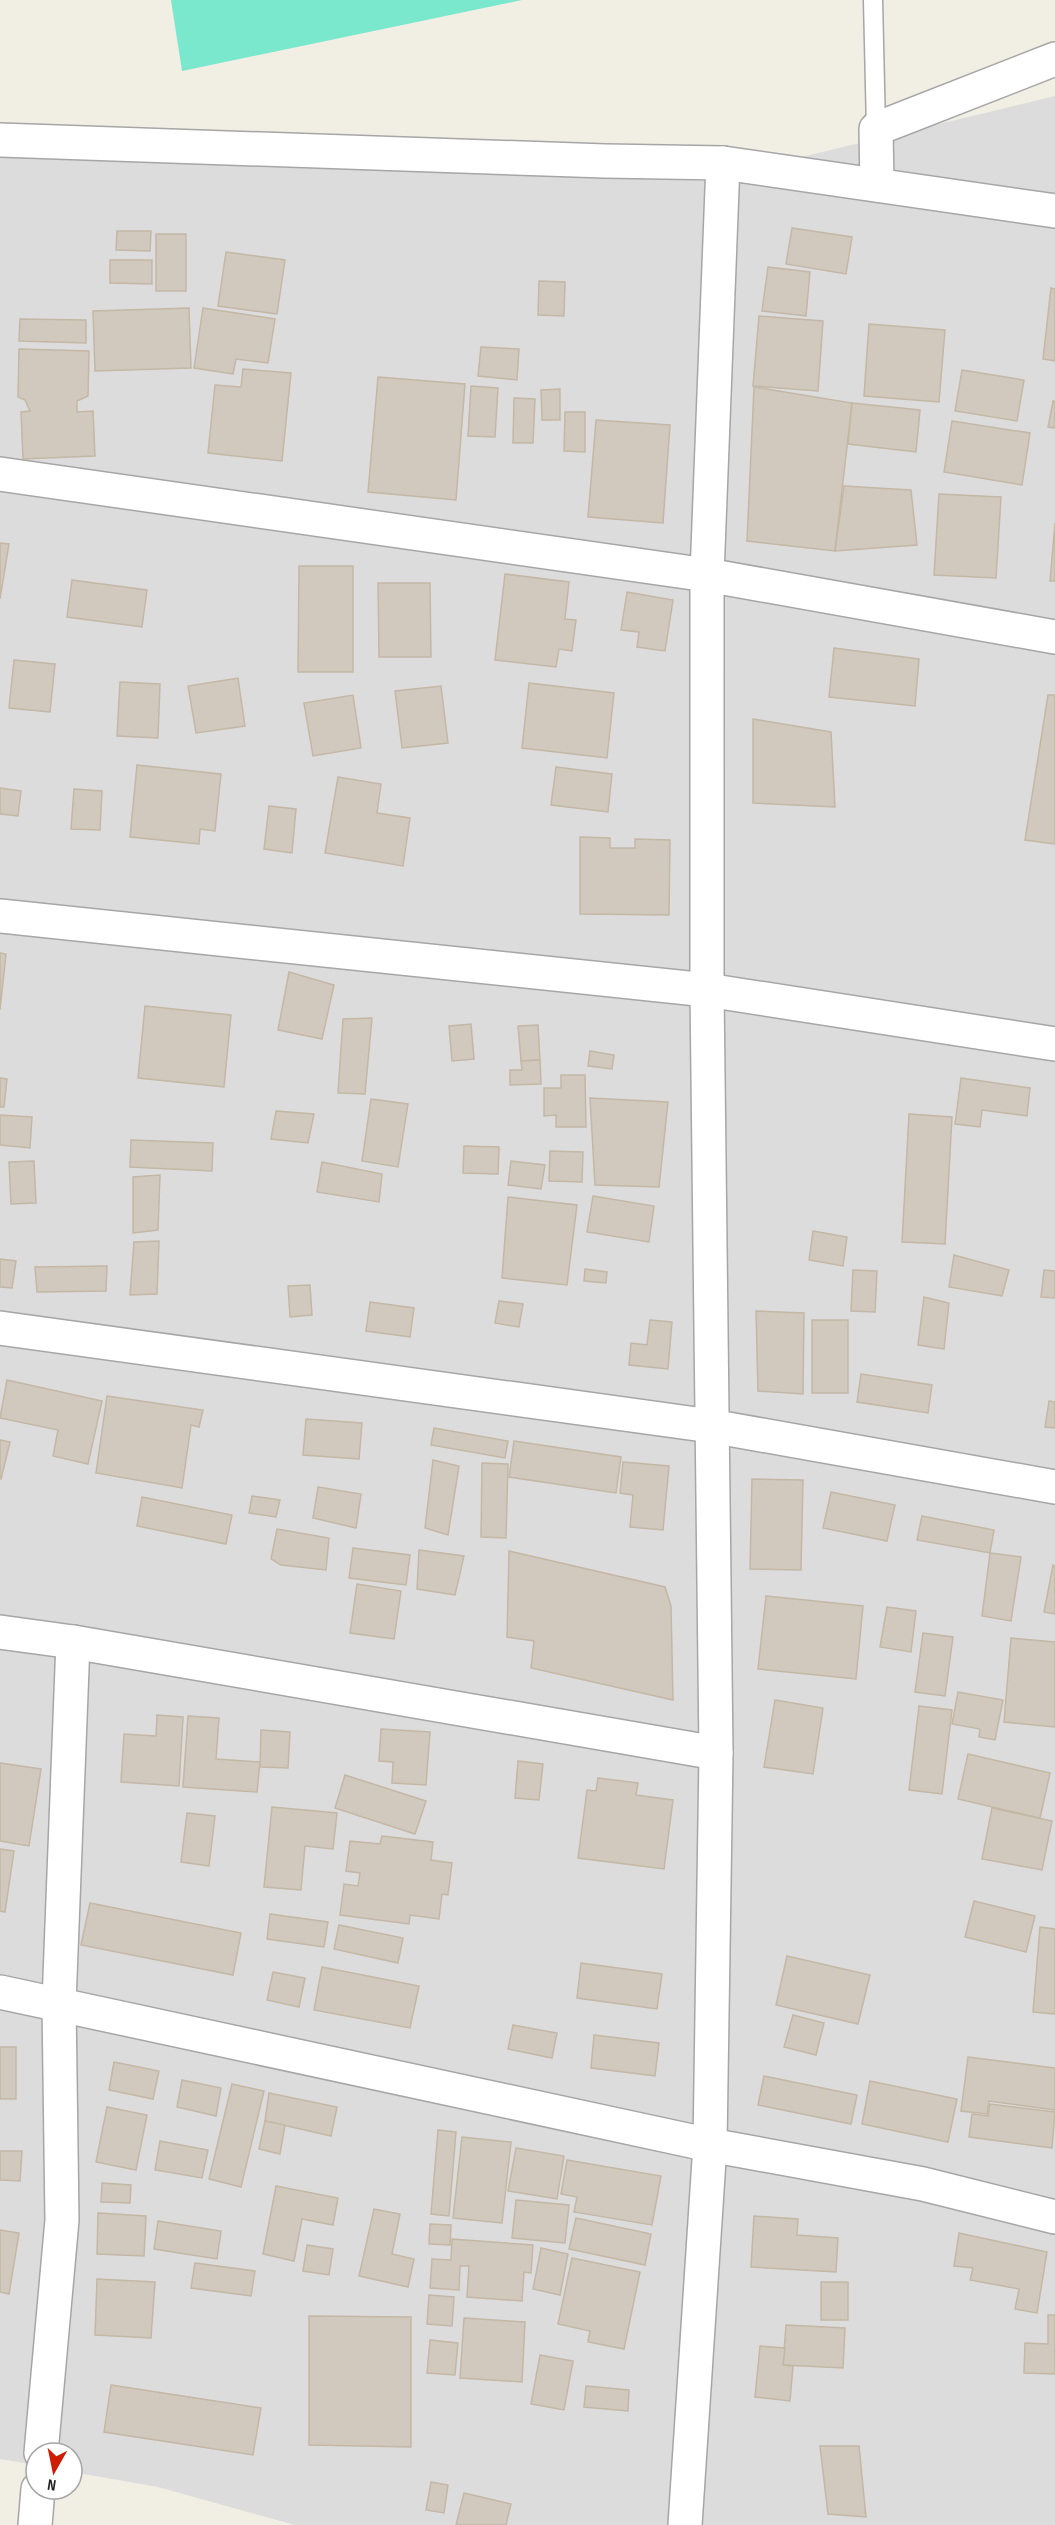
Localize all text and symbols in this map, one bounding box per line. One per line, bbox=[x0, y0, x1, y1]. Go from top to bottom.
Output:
north arrow bbox=[24, 2441, 84, 2501]
text: N bbox=[46, 2474, 58, 2494]

